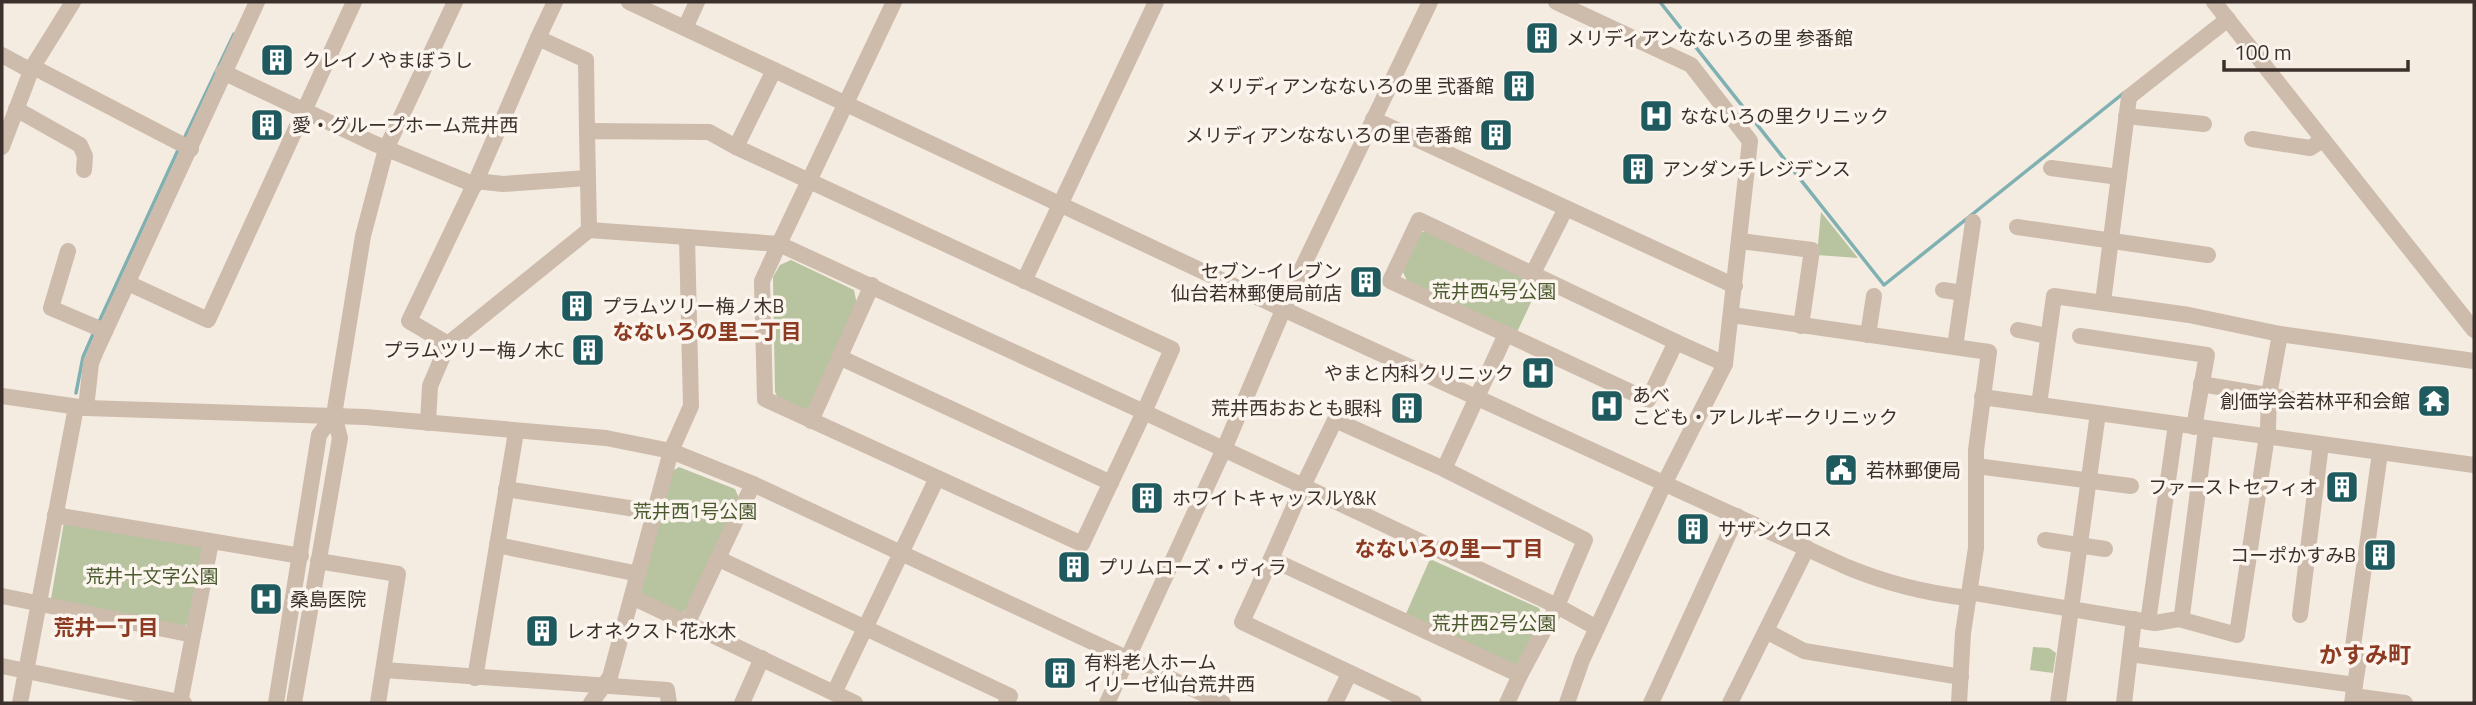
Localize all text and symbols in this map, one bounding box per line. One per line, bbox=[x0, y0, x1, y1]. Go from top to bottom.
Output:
building icon: メリディアンなないろの里 参番館 bbox=[1523, 19, 1561, 57]
place label: メリディアンなないろの里 参番館 bbox=[1566, 23, 1853, 52]
scale bar bbox=[2224, 28, 2408, 72]
text: 100 m bbox=[2234, 36, 2291, 68]
building icon: クレイノやまぼうし bbox=[258, 41, 296, 79]
place label: クレイノやまぼうし bbox=[302, 45, 473, 74]
building icon: メリディアンなないろの里 弐番館 bbox=[1500, 67, 1538, 105]
place label: メリディアンなないろの里 弐番館 bbox=[1207, 71, 1494, 100]
hospital icon: なないろの里クリニック bbox=[1637, 97, 1675, 135]
place label: なないろの里クリニック bbox=[1680, 101, 1889, 130]
building icon: 愛・グループホーム荒井西 bbox=[248, 106, 286, 144]
place label: 愛・グループホーム荒井西 bbox=[292, 110, 518, 139]
building icon: メリディアンなないろの里 壱番館 bbox=[1477, 116, 1515, 154]
place label: メリディアンなないろの里 壱番館 bbox=[1185, 120, 1472, 149]
building icon: アンダンチレジデンス bbox=[1619, 150, 1657, 188]
place label: アンダンチレジデンス bbox=[1662, 154, 1851, 183]
place label: セブン-イレブン 仙台若林郵便局前店 bbox=[1171, 256, 1342, 307]
building icon: セブン-イレブン 仙台若林郵便局前店 bbox=[1347, 263, 1385, 301]
park label: 荒井西4号公園 bbox=[1432, 276, 1556, 305]
building icon: プラムツリー梅ノ木B bbox=[558, 287, 596, 325]
place label: プラムツリー梅ノ木B bbox=[602, 291, 784, 320]
district label: なないろの里二丁目 bbox=[613, 315, 802, 347]
building icon: プラムツリー梅ノ木C bbox=[569, 331, 607, 369]
place label: プラムツリー梅ノ木C bbox=[383, 335, 564, 364]
hospital icon: やまと内科クリニック bbox=[1519, 354, 1557, 392]
place label: やまと内科クリニック bbox=[1324, 358, 1514, 387]
place label: あべ こども・アレルギークリニック bbox=[1632, 380, 1898, 431]
temple icon: 創価学会若林平和会館 bbox=[2415, 382, 2453, 420]
place label: 創価学会若林平和会館 bbox=[2220, 386, 2410, 415]
hospital icon: あべ こども・アレルギークリニック bbox=[1588, 387, 1626, 425]
building icon: 荒井西おおとも眼科 bbox=[1388, 389, 1426, 427]
place label: 荒井西おおとも眼科 bbox=[1211, 393, 1382, 422]
public building icon: 若林郵便局 bbox=[1822, 451, 1860, 489]
place label: 若林郵便局 bbox=[1866, 455, 1961, 484]
building icon: ファーストセフィオ bbox=[2323, 468, 2361, 506]
place label: ファーストセフィオ bbox=[2148, 472, 2318, 501]
building icon: ホワイトキャッスルY&K bbox=[1128, 479, 1166, 517]
place label: ホワイトキャッスルY&K bbox=[1172, 483, 1377, 512]
park label: 荒井西1号公園 bbox=[633, 496, 757, 525]
building icon: サザンクロス bbox=[1674, 510, 1712, 548]
place label: サザンクロス bbox=[1718, 514, 1832, 543]
district label: なないろの里一丁目 bbox=[1355, 532, 1544, 564]
building icon: コーポかすみB bbox=[2361, 536, 2399, 574]
place label: コーポかすみB bbox=[2230, 540, 2356, 569]
building icon: プリムローズ・ヴィラ bbox=[1055, 548, 1093, 586]
place label: プリムローズ・ヴィラ bbox=[1098, 552, 1287, 581]
park label: 荒井十文字公園 bbox=[85, 561, 219, 590]
hospital icon: 桑島医院 bbox=[247, 580, 285, 618]
place label: 桑島医院 bbox=[290, 584, 366, 613]
park label: 荒井西2号公園 bbox=[1432, 608, 1556, 637]
district label: 荒井一丁目 bbox=[54, 611, 159, 643]
building icon: レオネクスト花水木 bbox=[523, 612, 561, 650]
place label: レオネクスト花水木 bbox=[566, 616, 736, 645]
district label: かすみ町 bbox=[2319, 637, 2411, 672]
place label: 有料老人ホーム イリーゼ仙台荒井西 bbox=[1084, 647, 1255, 698]
building icon: 有料老人ホーム イリーゼ仙台荒井西 bbox=[1041, 654, 1079, 692]

